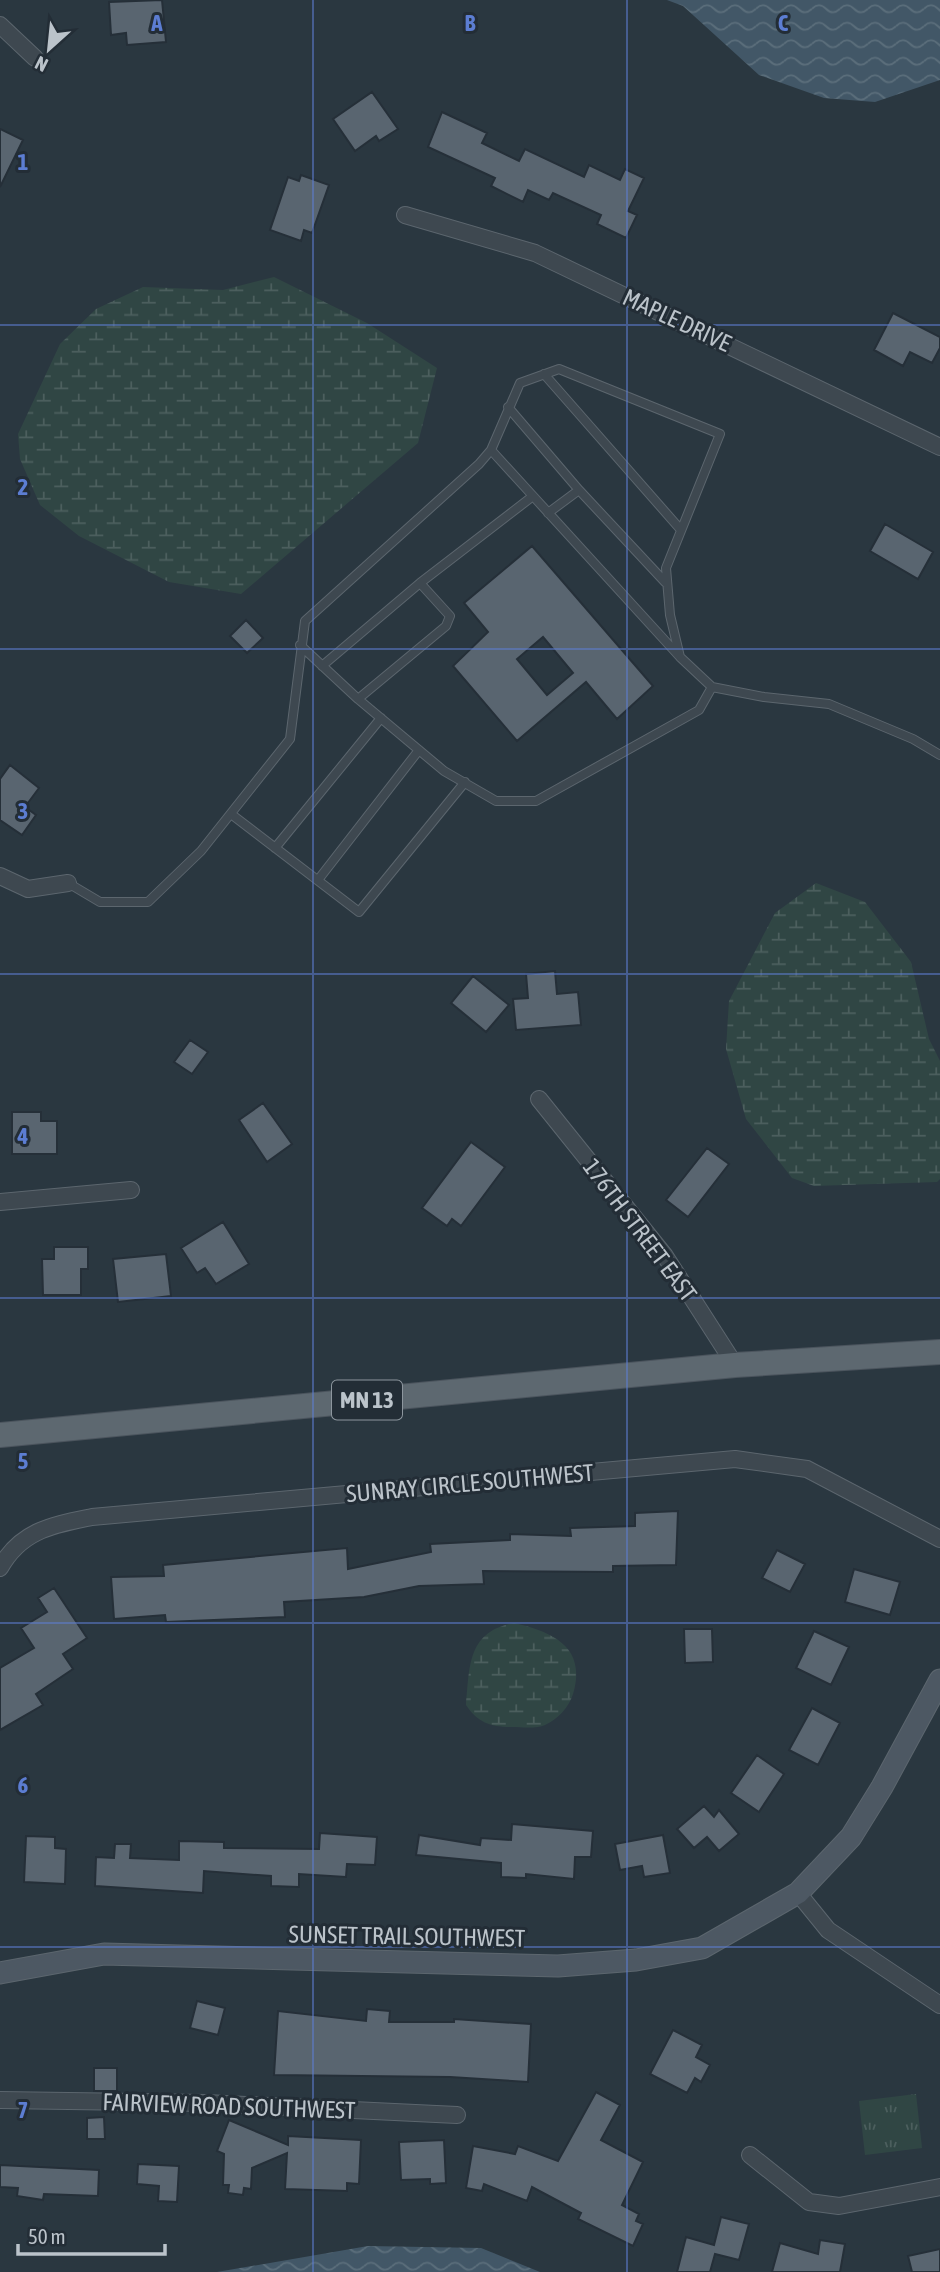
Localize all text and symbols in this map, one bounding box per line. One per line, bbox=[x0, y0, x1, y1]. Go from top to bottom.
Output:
text: A bbox=[150, 10, 163, 36]
text: B bbox=[465, 10, 476, 36]
text: C bbox=[778, 10, 789, 36]
north arrow bbox=[14, 14, 84, 84]
text: N bbox=[31, 52, 51, 76]
text: 1 bbox=[18, 149, 29, 175]
street label: MAPLE DRIVE bbox=[619, 283, 735, 357]
text: 2 bbox=[18, 474, 28, 500]
text: 3 bbox=[18, 798, 28, 824]
text: 4 bbox=[17, 1123, 29, 1149]
street label: 176TH STREET EAST bbox=[578, 1154, 703, 1307]
road number: MN 13 bbox=[332, 1380, 402, 1420]
text: 5 bbox=[18, 1448, 29, 1474]
street label: SUNRAY CIRCLE SOUTHWEST bbox=[345, 1459, 595, 1507]
text: 6 bbox=[18, 1772, 29, 1798]
street label: SUNSET TRAIL SOUTHWEST bbox=[289, 1920, 526, 1952]
street label: FAIRVIEW ROAD SOUTHWEST bbox=[102, 2088, 356, 2124]
text: 7 bbox=[18, 2097, 28, 2123]
scale bar bbox=[18, 2212, 164, 2256]
text: 50 m bbox=[28, 2224, 66, 2248]

